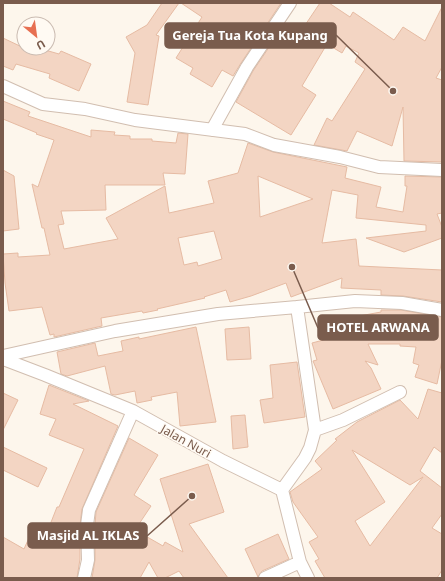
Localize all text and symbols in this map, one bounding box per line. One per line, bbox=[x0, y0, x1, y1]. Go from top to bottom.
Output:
north arrow bbox=[16, 16, 56, 56]
callout: Gereja Tua Kota Kupang bbox=[165, 23, 336, 48]
text: Gereja Tua Kota Kupang bbox=[172, 26, 328, 44]
text: U bbox=[34, 37, 48, 54]
callout: HOTEL ARWANA bbox=[318, 315, 438, 340]
text: HOTEL ARWANA bbox=[326, 318, 430, 336]
street label: Jalan Nuri bbox=[157, 420, 214, 462]
callout: Masjid AL IKLAS bbox=[28, 523, 147, 548]
text: Masjid AL IKLAS bbox=[37, 526, 139, 544]

